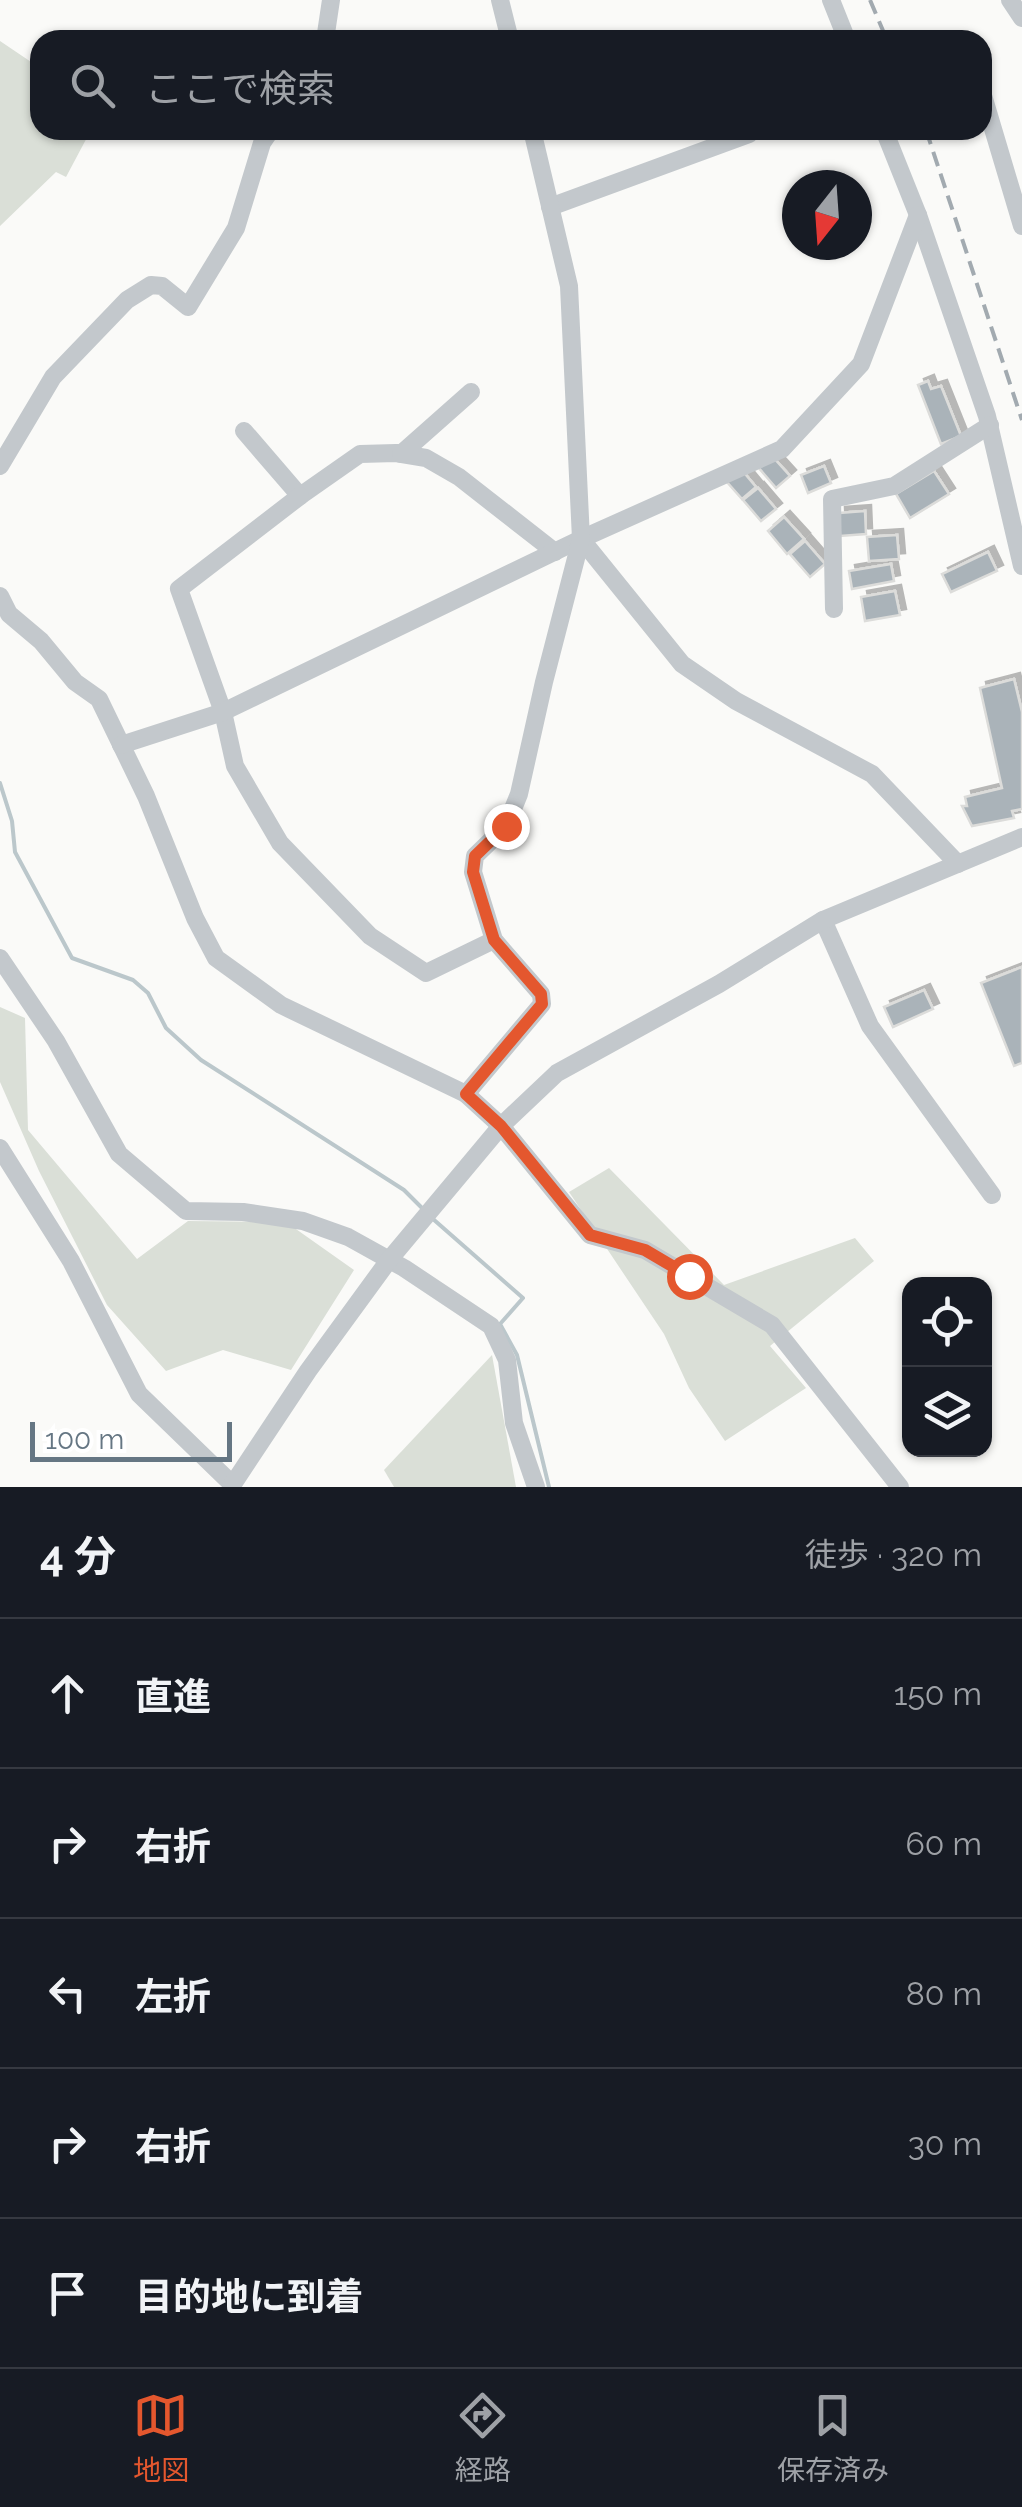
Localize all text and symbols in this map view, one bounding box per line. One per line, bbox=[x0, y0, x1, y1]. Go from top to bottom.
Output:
search box bbox=[30, 30, 992, 140]
icon: search bbox=[65, 58, 120, 113]
text: ここで検索 bbox=[145, 66, 335, 111]
north arrow bbox=[782, 170, 872, 260]
route end bbox=[484, 804, 530, 850]
route start bbox=[667, 1254, 713, 1300]
map controls bbox=[902, 1277, 992, 1457]
button: locate bbox=[902, 1277, 992, 1367]
button: layers bbox=[902, 1367, 992, 1457]
scale bar bbox=[30, 1417, 232, 1462]
text: 100 m bbox=[45, 1423, 124, 1456]
text: 4 分 bbox=[40, 1532, 116, 1581]
text: 徒歩 · 320 m bbox=[805, 1536, 982, 1573]
icon: ahead bbox=[40, 1666, 95, 1721]
text: 直進 bbox=[135, 1674, 211, 1719]
text: 150 m bbox=[894, 1675, 982, 1712]
icon: right bbox=[40, 1816, 95, 1871]
text: 右折 bbox=[135, 1824, 211, 1869]
text: 60 m bbox=[906, 1825, 982, 1862]
icon: left bbox=[40, 1966, 95, 2021]
text: 左折 bbox=[135, 1974, 211, 2019]
text: 80 m bbox=[906, 1975, 982, 2012]
icon: right bbox=[40, 2116, 95, 2171]
text: 右折 bbox=[135, 2124, 211, 2169]
text: 30 m bbox=[908, 2125, 982, 2162]
icon: arrive bbox=[40, 2266, 95, 2321]
text: 目的地に到着 bbox=[135, 2274, 363, 2319]
tab: 地図 bbox=[133, 2388, 189, 2488]
tab: 経路 bbox=[455, 2388, 511, 2488]
tab: 保存済み bbox=[777, 2388, 889, 2488]

